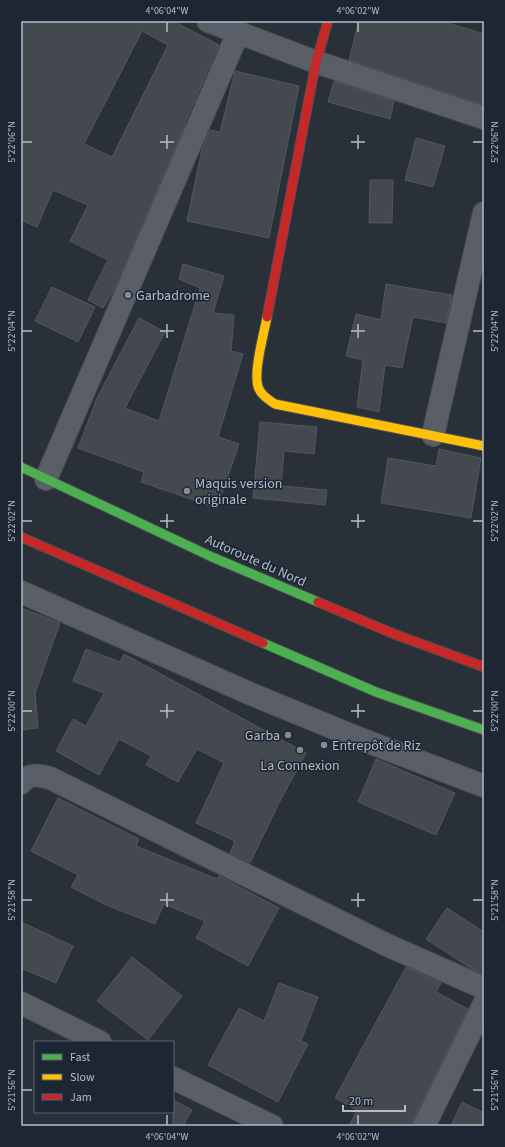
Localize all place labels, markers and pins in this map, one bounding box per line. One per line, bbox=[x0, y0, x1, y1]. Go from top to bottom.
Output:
place label: Garbadrome bbox=[136, 286, 210, 306]
marker: Garbadrome bbox=[123, 290, 133, 300]
place label: Maquis version originale bbox=[195, 474, 283, 510]
marker: Maquis version originale bbox=[182, 486, 192, 496]
place label: Garba bbox=[245, 726, 280, 746]
marker: Garba bbox=[283, 730, 293, 740]
place label: Entrepôt de Riz bbox=[332, 736, 421, 756]
marker: Entrepôt de Riz bbox=[319, 740, 329, 750]
marker: La Connexion bbox=[295, 745, 305, 755]
place label: La Connexion bbox=[260, 756, 340, 776]

